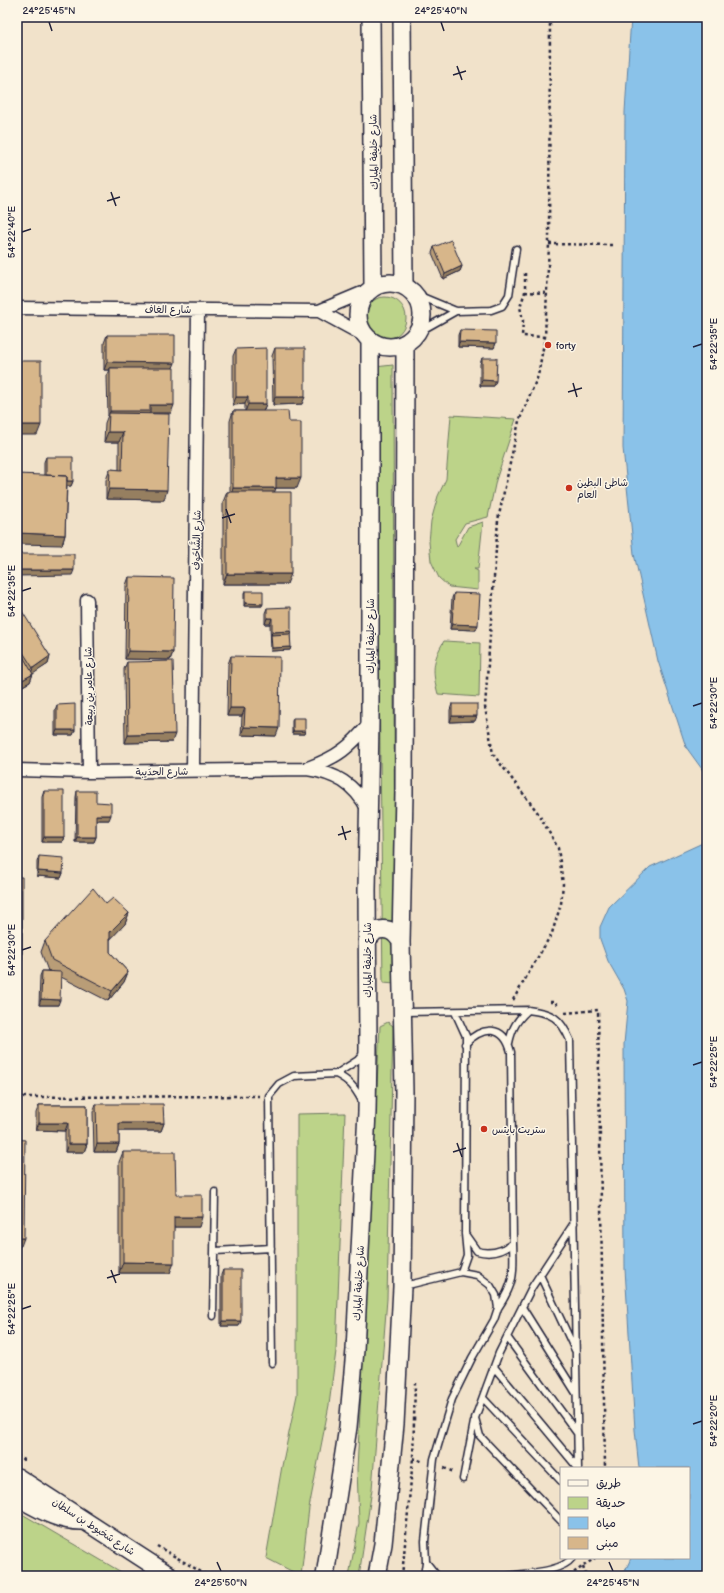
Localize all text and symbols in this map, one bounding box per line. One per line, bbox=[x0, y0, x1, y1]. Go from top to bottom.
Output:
text: 24°25'45"N bbox=[22, 5, 76, 17]
text: 24°25'40"N bbox=[414, 5, 468, 17]
street label: شارع خليفة المبارك bbox=[367, 114, 382, 190]
text: 54°22'40"E bbox=[6, 205, 18, 258]
street label: شارع الغاف bbox=[145, 304, 191, 317]
text: 54°22'35"E bbox=[708, 317, 720, 370]
marker: forty bbox=[543, 340, 553, 350]
place label: forty bbox=[556, 340, 576, 352]
place label: شاطئ البطين العام bbox=[577, 477, 628, 503]
marker: شاطئ البطين العام bbox=[564, 483, 574, 493]
street label: شارع الشَّاحُوف bbox=[189, 509, 205, 570]
text: 54°22'35"E bbox=[6, 564, 18, 617]
street label: شارع خليفة المبارك bbox=[365, 598, 378, 674]
street label: شارع عامر بن ربيعة bbox=[82, 646, 97, 725]
text: 54°22'30"E bbox=[708, 676, 720, 729]
street label: شارع الحدَيبة bbox=[136, 766, 189, 779]
street label: شارع خليفة المبارك bbox=[362, 922, 375, 998]
text: 54°22'30"E bbox=[6, 923, 18, 976]
text: 54°22'25"E bbox=[708, 1036, 720, 1088]
marker: ستريت بايتس bbox=[479, 1124, 489, 1134]
place label: ستريت بايتس bbox=[492, 1124, 546, 1136]
street label: شارع خليفة المبارك bbox=[351, 1245, 368, 1321]
text: 54°22'25"E bbox=[6, 1283, 18, 1335]
text: 54°22'20"E bbox=[708, 1395, 720, 1447]
legend bbox=[560, 1467, 690, 1559]
text: طريق bbox=[596, 1476, 621, 1491]
street label: شارع شخبوط بن سلطان bbox=[50, 1496, 137, 1559]
text: حديقة bbox=[596, 1496, 625, 1511]
text: مياه bbox=[596, 1516, 616, 1531]
text: مبنى bbox=[596, 1536, 619, 1551]
text: 24°25'50"N bbox=[195, 1577, 247, 1589]
text: 24°25'45"N bbox=[586, 1577, 640, 1589]

